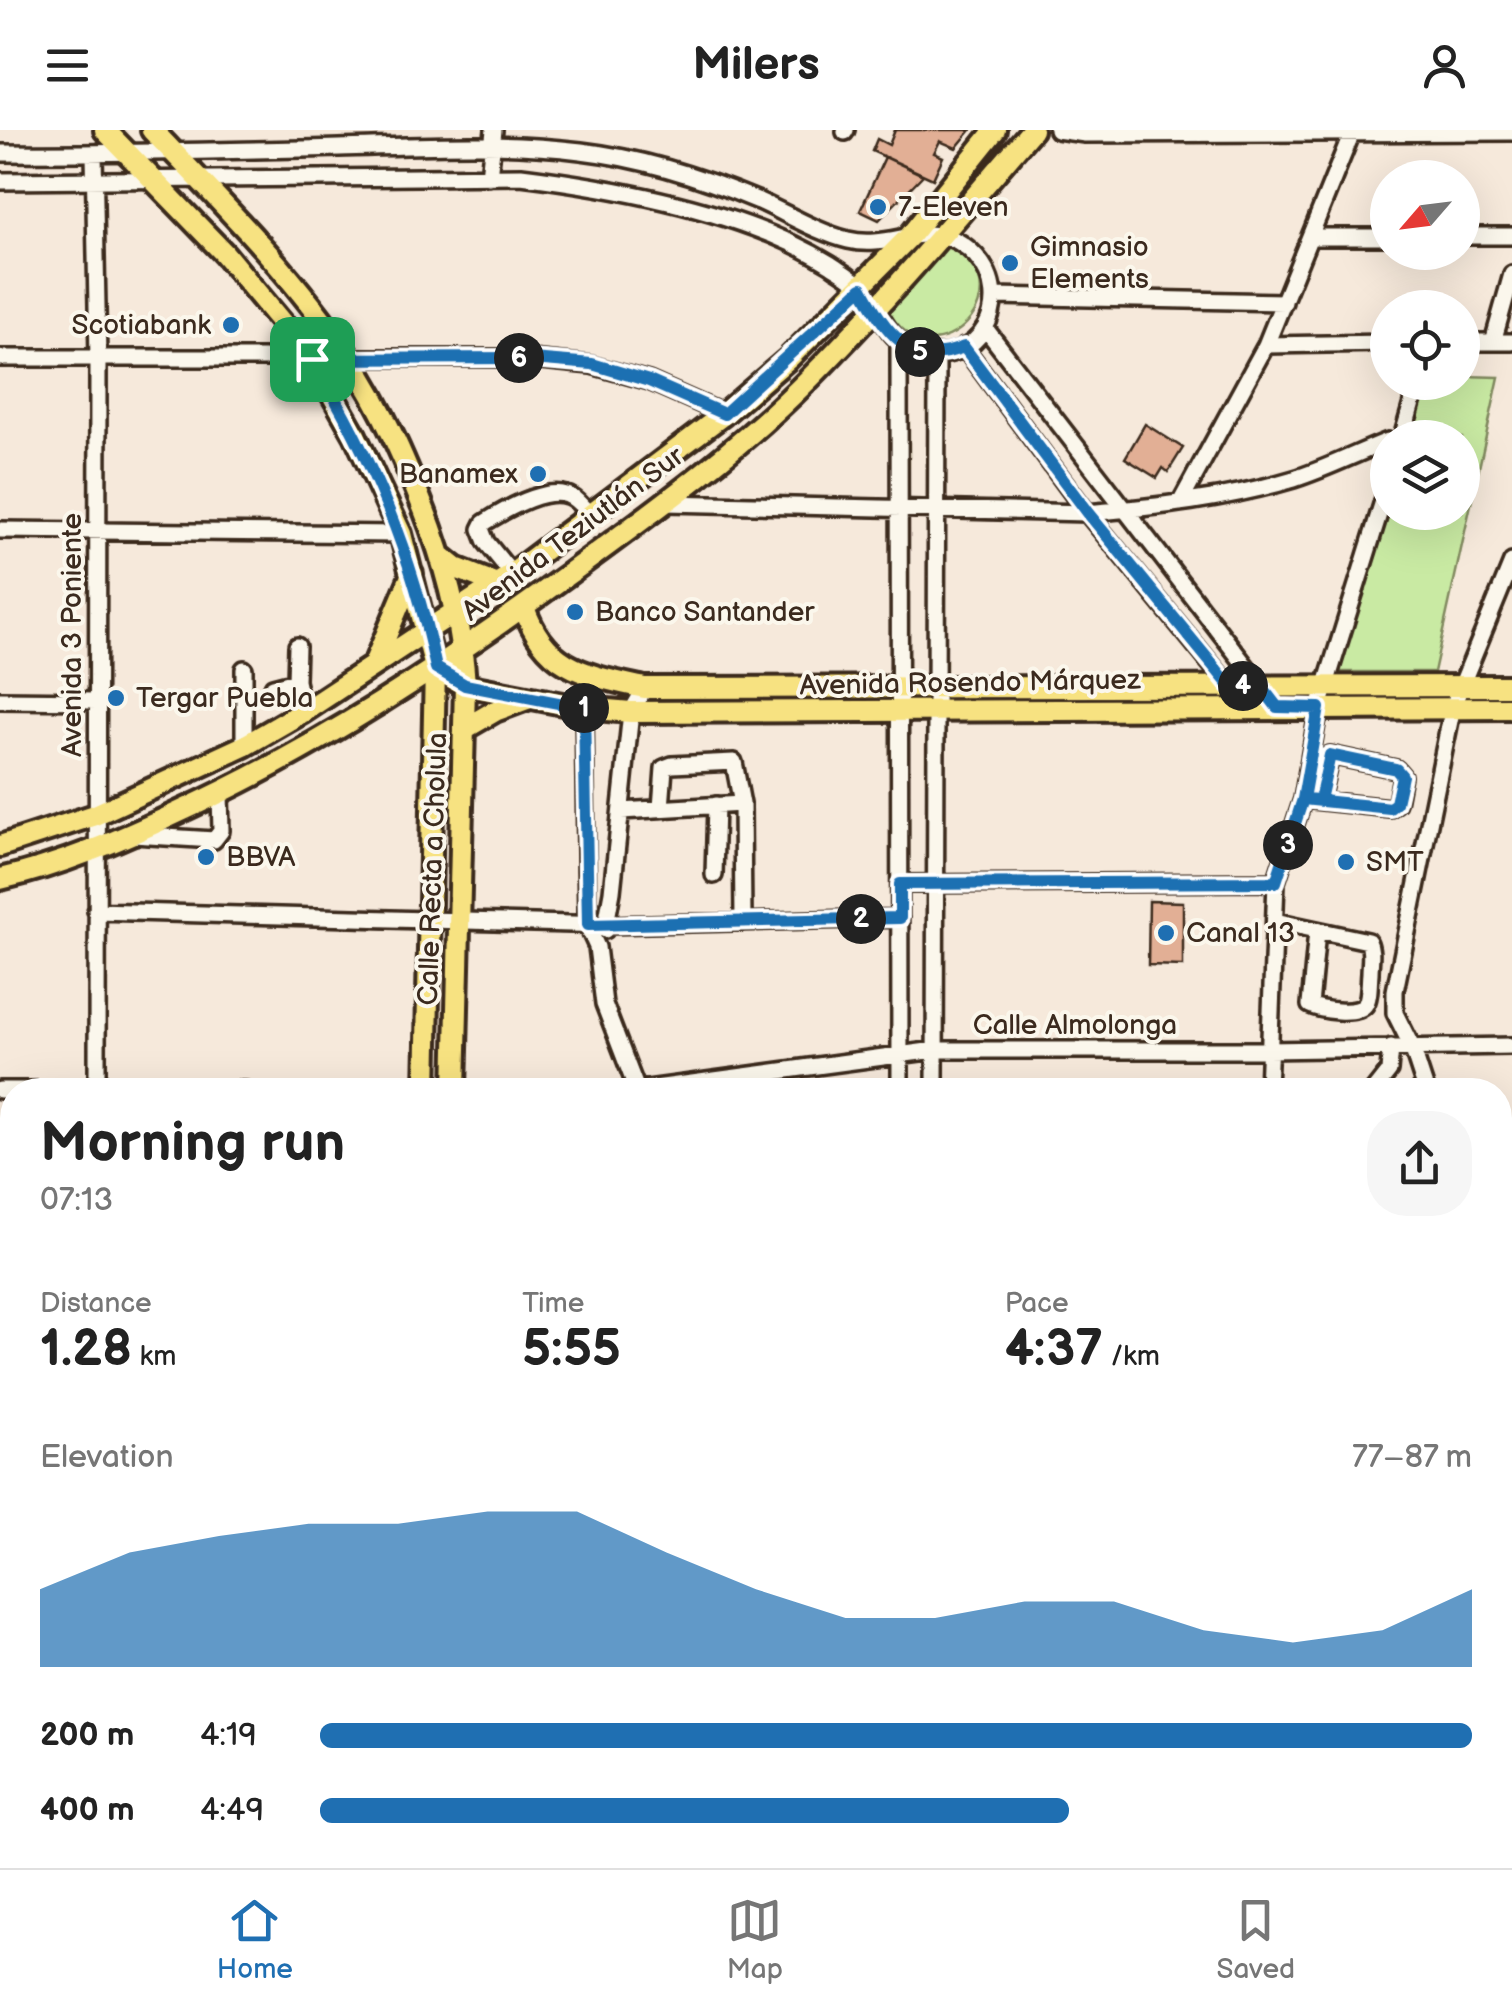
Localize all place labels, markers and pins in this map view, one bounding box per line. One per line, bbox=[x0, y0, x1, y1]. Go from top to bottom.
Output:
place label: 7-Eleven bbox=[898, 191, 1009, 224]
marker: 7-Eleven bbox=[867, 196, 889, 218]
place label: Gimnasio Elements bbox=[1030, 231, 1149, 296]
marker: Gimnasio Elements bbox=[999, 252, 1021, 274]
place label: Scotiabank bbox=[71, 309, 211, 342]
marker: Scotiabank bbox=[220, 314, 242, 336]
pin bbox=[270, 317, 355, 402]
pin: 5 bbox=[895, 327, 945, 377]
pin: 6 bbox=[494, 333, 544, 383]
place label: Banamex bbox=[399, 458, 518, 491]
marker: Banamex bbox=[527, 463, 549, 485]
place label: Banco Santander bbox=[595, 596, 815, 629]
marker: Banco Santander bbox=[564, 601, 586, 623]
pin: 4 bbox=[1218, 661, 1268, 711]
place label: Tergar Puebla bbox=[136, 682, 313, 715]
pin: 1 bbox=[559, 683, 609, 733]
marker: Tergar Puebla bbox=[105, 687, 127, 709]
pin: 3 bbox=[1263, 820, 1313, 870]
place label: BBVA bbox=[226, 841, 296, 874]
marker: BBVA bbox=[195, 846, 217, 868]
place label: SMT bbox=[1366, 846, 1424, 879]
marker: SMT bbox=[1335, 851, 1357, 873]
pin: 2 bbox=[836, 894, 886, 944]
place label: Canal 13 bbox=[1186, 917, 1295, 950]
marker: Canal 13 bbox=[1155, 922, 1177, 944]

